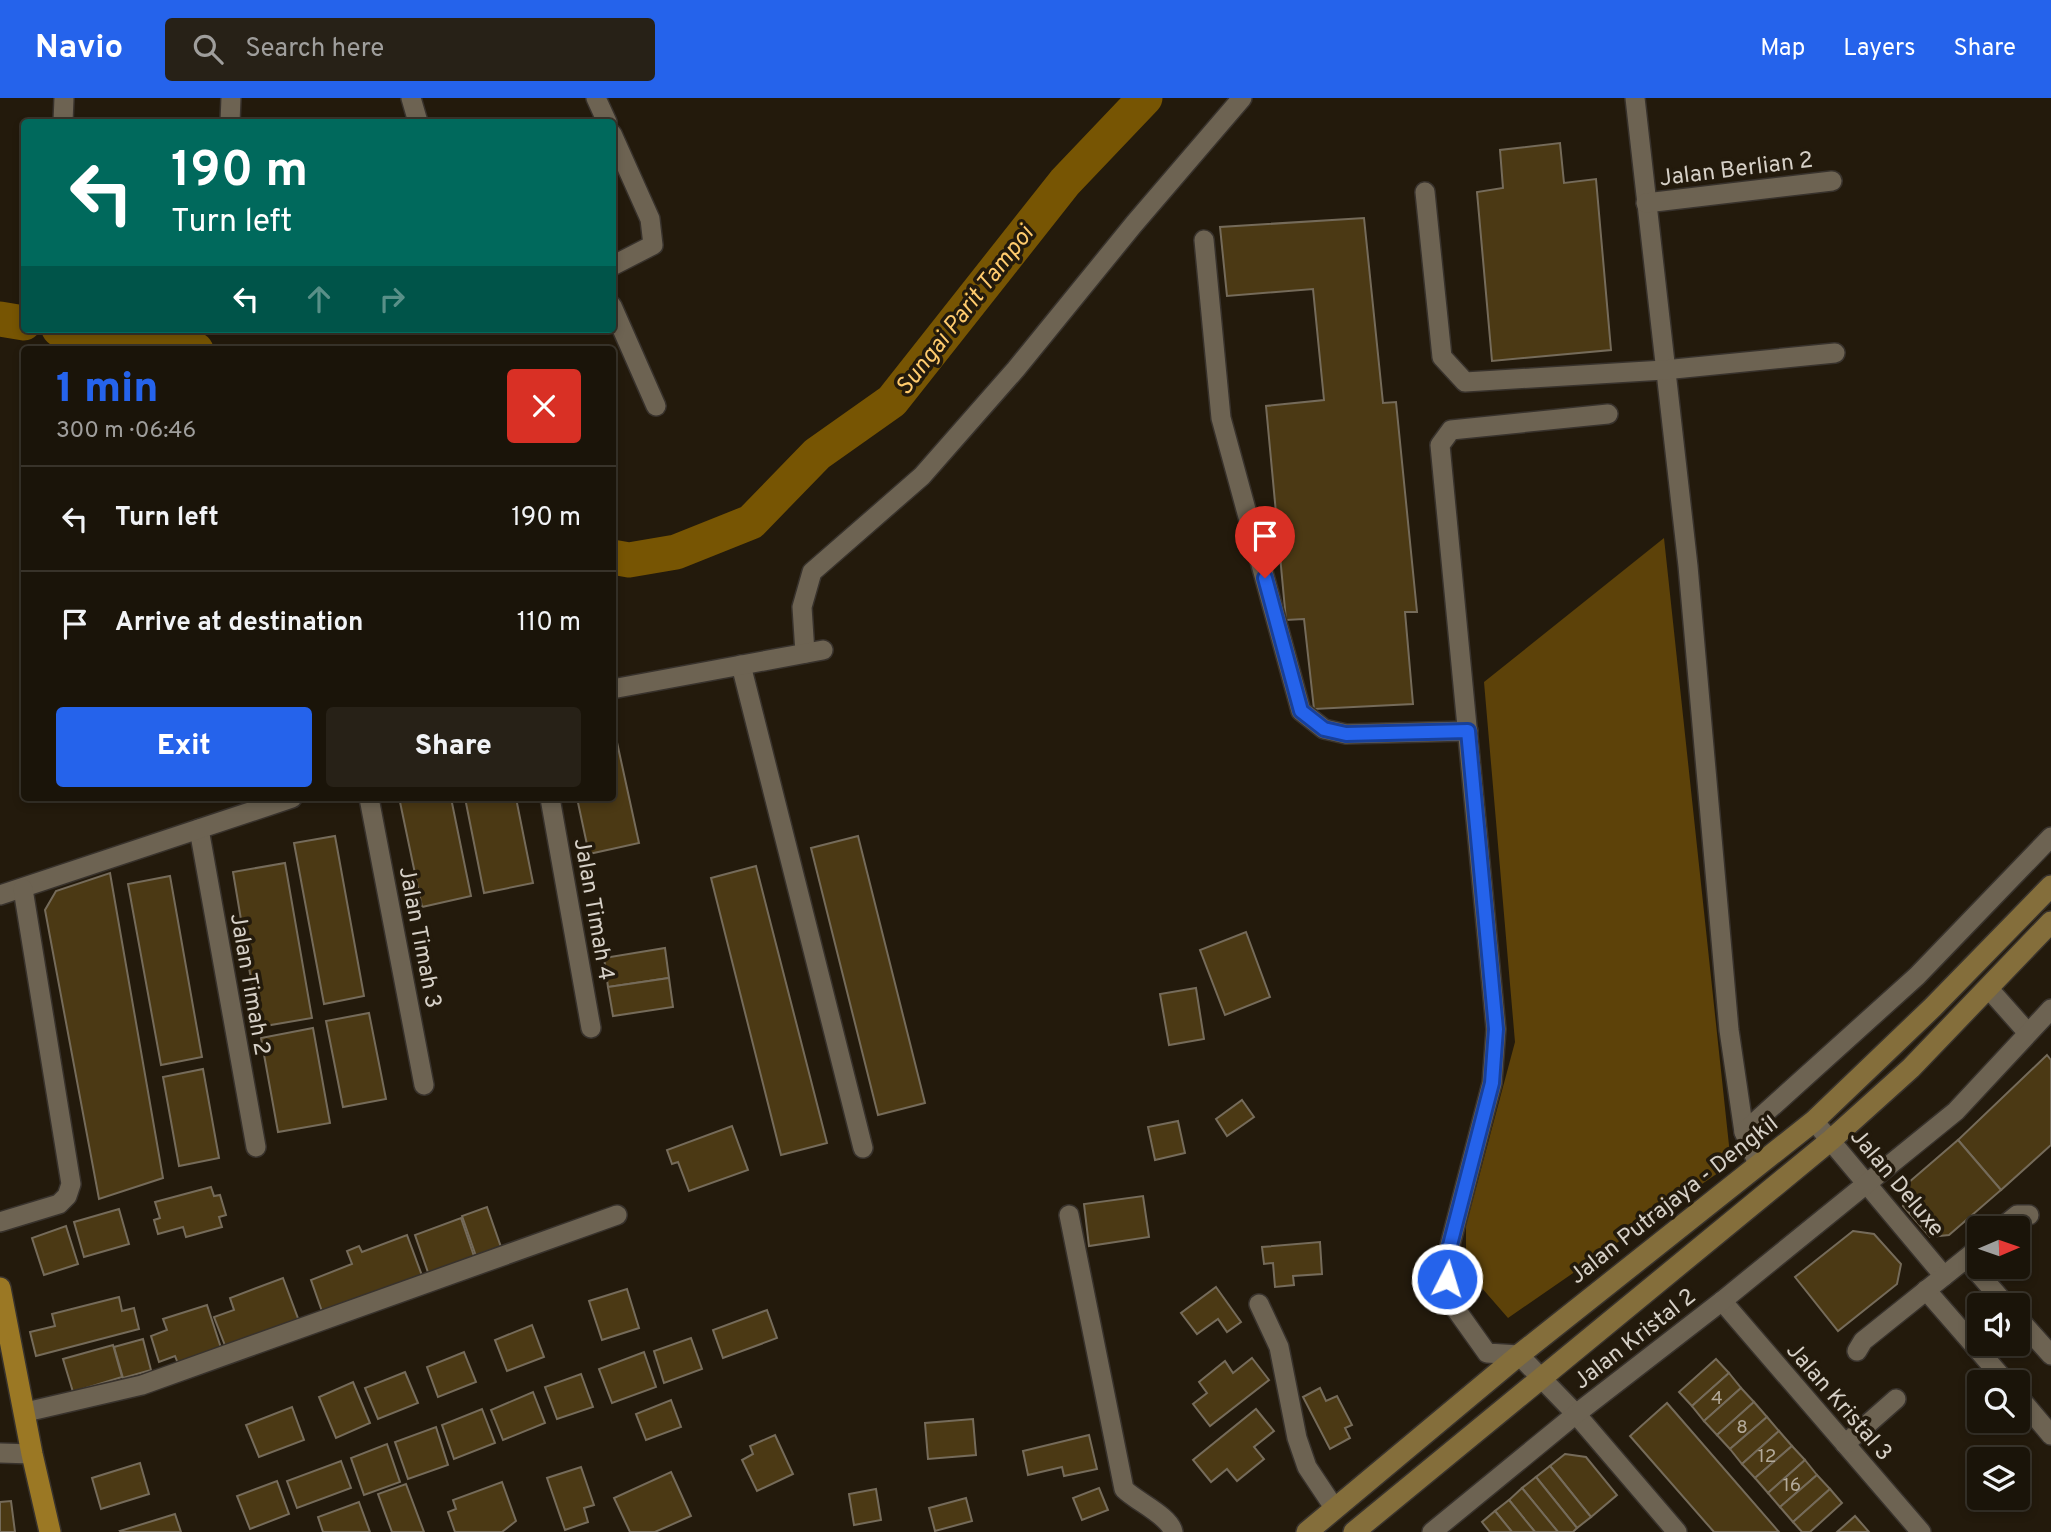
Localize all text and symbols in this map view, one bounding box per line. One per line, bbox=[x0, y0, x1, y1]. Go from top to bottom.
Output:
search box bbox=[165, 18, 655, 81]
text: Navio bbox=[35, 28, 123, 70]
icon: search bbox=[189, 30, 227, 68]
text: Search here bbox=[245, 33, 384, 66]
text: Map bbox=[1760, 34, 1805, 64]
text: Layers bbox=[1843, 34, 1915, 64]
text: Share bbox=[1953, 34, 2016, 64]
text: 190 m bbox=[171, 142, 308, 204]
icon: left bbox=[56, 147, 147, 238]
street label: Jalan Berlian 2 bbox=[1658, 147, 1815, 194]
text: Turn left bbox=[171, 203, 292, 243]
water label: Sungai Parit Tampoi bbox=[890, 219, 1042, 402]
icon: left bbox=[227, 280, 265, 318]
icon: ahead bbox=[300, 280, 338, 318]
icon: right bbox=[373, 280, 411, 318]
text: 1 min bbox=[56, 364, 159, 417]
button: close bbox=[507, 369, 581, 443]
text: 300 m · 06:46 bbox=[56, 417, 196, 446]
icon: left bbox=[56, 500, 94, 538]
text: Turn left bbox=[115, 502, 219, 535]
text: 190 m bbox=[511, 502, 581, 535]
pin bbox=[1235, 506, 1295, 578]
icon: arrive bbox=[1246, 517, 1284, 555]
icon: arrive bbox=[56, 605, 94, 643]
text: Arrive at destination bbox=[115, 607, 363, 640]
text: 110 m bbox=[517, 607, 581, 640]
button: Exit bbox=[56, 707, 312, 787]
button: Share bbox=[326, 707, 581, 787]
street label: Jalan Timah 4 bbox=[566, 836, 619, 983]
street label: Jalan Timah 3 bbox=[391, 864, 446, 1011]
street label: Jalan Timah 2 bbox=[222, 911, 275, 1058]
street label: Jalan Putrajaya - Dengkil bbox=[1564, 1110, 1785, 1292]
street label: Jalan Deluxe bbox=[1843, 1124, 1950, 1243]
north arrow bbox=[1967, 1216, 2030, 1279]
map controls bbox=[1967, 1216, 2030, 1510]
position arrow bbox=[1410, 1242, 1484, 1316]
street label: Jalan Kristal 2 bbox=[1568, 1283, 1703, 1397]
button: sound bbox=[1967, 1293, 2030, 1356]
street label: Jalan Kristal 3 bbox=[1779, 1337, 1898, 1468]
button: search bbox=[1967, 1370, 2030, 1433]
house number: 4 bbox=[1711, 1387, 1723, 1411]
house number: 8 bbox=[1736, 1416, 1748, 1440]
house number: 12 bbox=[1758, 1445, 1776, 1469]
button: layers bbox=[1967, 1447, 2030, 1510]
house number: 16 bbox=[1783, 1474, 1801, 1498]

